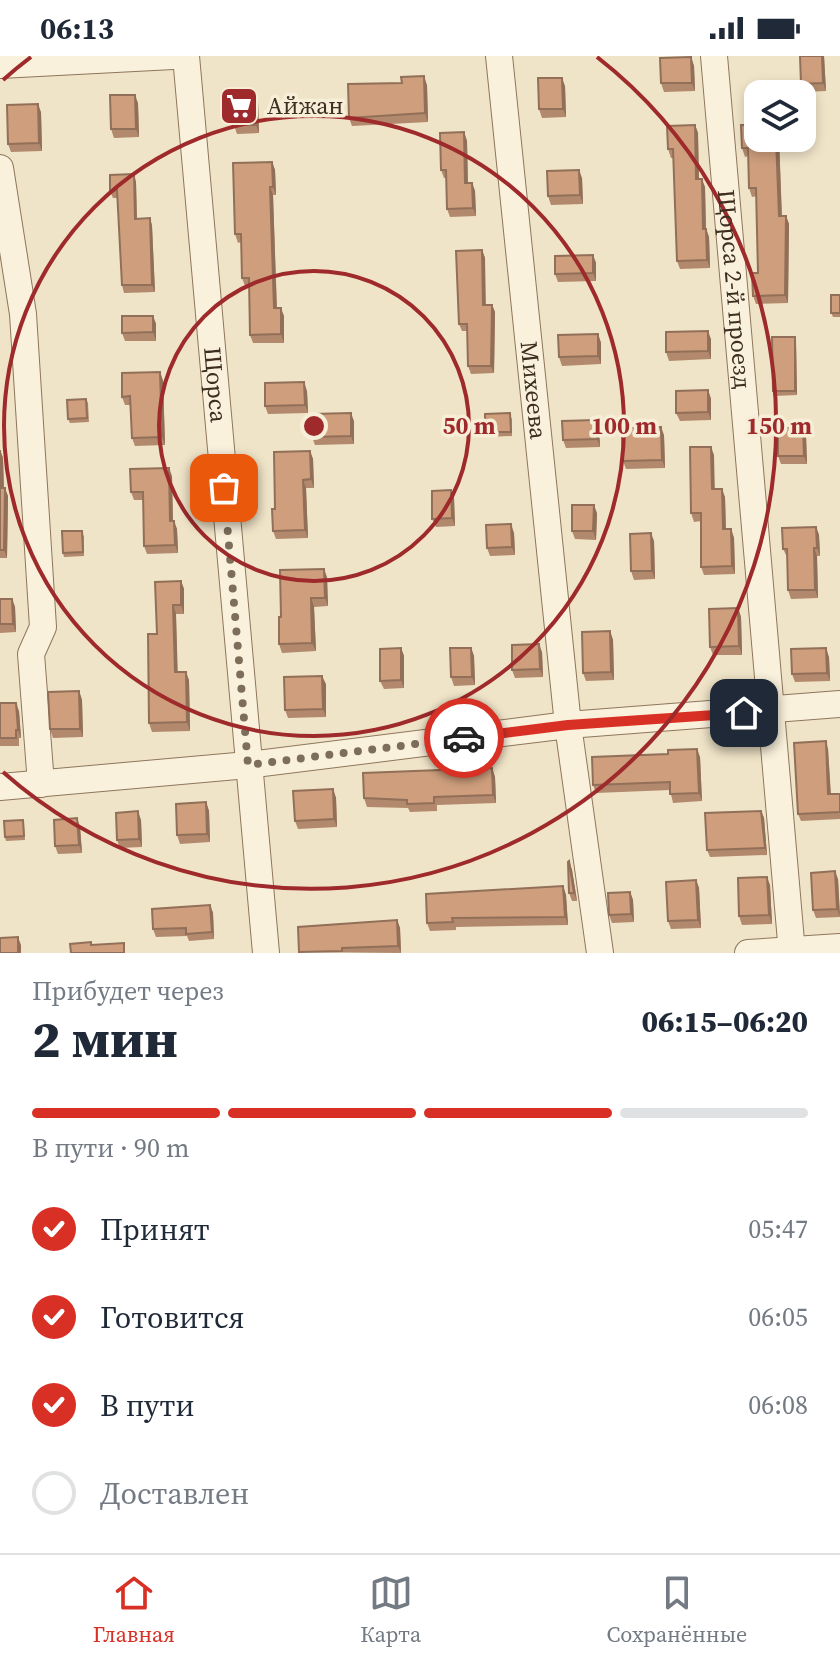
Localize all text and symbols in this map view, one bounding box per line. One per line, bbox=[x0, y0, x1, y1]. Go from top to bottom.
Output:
text: 06:13 bbox=[40, 8, 114, 49]
map controls bbox=[744, 80, 816, 152]
button: layers bbox=[744, 80, 816, 152]
supermarket icon: Айжан bbox=[218, 85, 260, 127]
place label: Айжан bbox=[267, 89, 344, 122]
street label: Щорса 2-й проезд bbox=[710, 188, 760, 390]
street label: Михеева bbox=[513, 340, 556, 442]
street label: Щорса bbox=[196, 345, 236, 425]
text: 50 m bbox=[443, 409, 496, 442]
text: 100 m bbox=[591, 409, 657, 442]
text: 150 m bbox=[746, 409, 812, 442]
centre of rings bbox=[300, 412, 328, 440]
pin bbox=[190, 454, 258, 522]
icon: bag bbox=[202, 466, 246, 510]
pin bbox=[710, 679, 778, 747]
icon: home bbox=[722, 691, 766, 735]
courier bbox=[424, 698, 504, 778]
icon: car bbox=[442, 716, 486, 760]
text: Прибудет через bbox=[32, 973, 224, 1009]
text: 06:15–06:20 bbox=[641, 1001, 808, 1042]
text: 2 мин bbox=[32, 1003, 178, 1074]
text: В пути · 90 m bbox=[32, 1130, 189, 1166]
icon: check bbox=[32, 1207, 76, 1251]
text: Принят bbox=[100, 1209, 210, 1250]
text: 05:47 bbox=[748, 1211, 808, 1247]
icon: check bbox=[32, 1295, 76, 1339]
text: Готовится bbox=[100, 1297, 244, 1338]
text: 06:05 bbox=[748, 1299, 808, 1335]
icon: check bbox=[32, 1383, 76, 1427]
text: В пути bbox=[100, 1385, 195, 1426]
text: 06:08 bbox=[748, 1387, 808, 1423]
text: Доставлен bbox=[100, 1473, 249, 1514]
tab: Главная bbox=[93, 1571, 175, 1649]
tab: Карта bbox=[360, 1571, 421, 1649]
tab: Сохранённые bbox=[606, 1571, 747, 1649]

